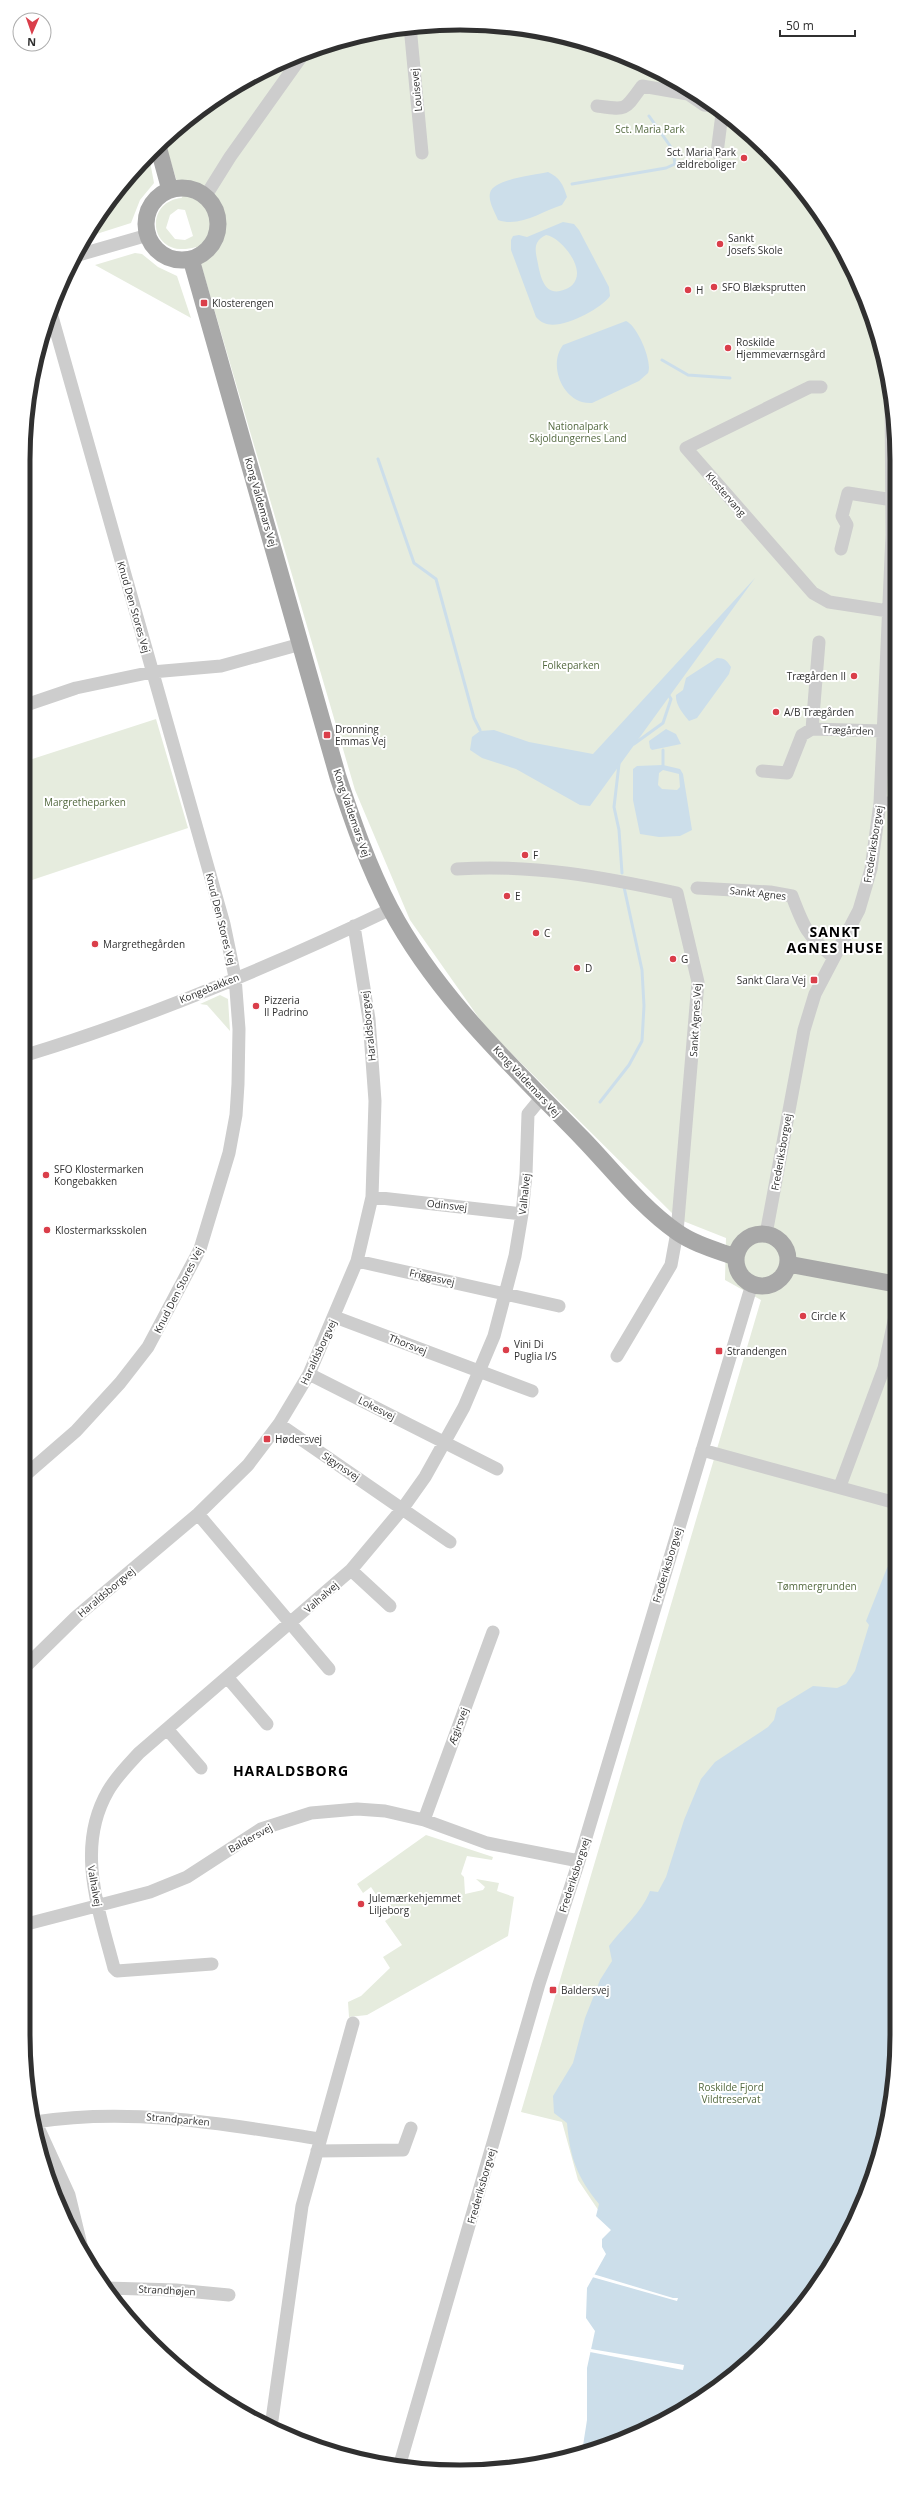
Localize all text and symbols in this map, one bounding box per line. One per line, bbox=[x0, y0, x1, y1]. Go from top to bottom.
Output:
north arrow bbox=[12, 12, 52, 52]
scale bar bbox=[780, 12, 855, 38]
text: 50 m bbox=[786, 17, 814, 34]
text: N bbox=[27, 35, 36, 50]
street label: Louisevej bbox=[407, 68, 425, 112]
park label: Sct. Maria Park bbox=[615, 122, 685, 136]
place label: Sct. Maria Park ældreboliger bbox=[667, 145, 737, 171]
marker: Sct. Maria Park ældreboliger bbox=[739, 153, 749, 163]
place label: Sankt Josefs Skole bbox=[727, 231, 783, 257]
marker: Sankt Josefs Skole bbox=[715, 239, 725, 249]
place label: SFO Blæksprutten bbox=[722, 280, 806, 294]
marker: SFO Blæksprutten bbox=[709, 282, 719, 292]
place label: H bbox=[696, 283, 703, 297]
marker: H bbox=[683, 285, 693, 295]
place label: Klosterengen bbox=[212, 296, 274, 310]
marker: Klosterengen bbox=[199, 298, 209, 308]
place label: Roskilde Hjemmeværnsgård bbox=[736, 335, 825, 361]
marker: Roskilde Hjemmeværnsgård bbox=[723, 343, 733, 353]
park label: Nationalpark Skjoldungernes Land bbox=[529, 419, 627, 445]
street label: Kong Valdemars Vej bbox=[242, 456, 280, 548]
street label: Klostervang bbox=[703, 469, 750, 520]
street label: Knud Den Stores Vej bbox=[114, 559, 154, 655]
park label: Folkeparken bbox=[542, 658, 600, 672]
place label: Trægården II bbox=[787, 669, 846, 683]
marker: Trægården II bbox=[849, 671, 859, 681]
place label: A/B Trægården bbox=[784, 705, 854, 719]
marker: A/B Trægården bbox=[771, 707, 781, 717]
place label: Dronning Emmas Vej bbox=[335, 722, 386, 748]
street label: Trægården bbox=[822, 722, 874, 738]
marker: Dronning Emmas Vej bbox=[322, 730, 332, 740]
street label: Kong Valdemars Vej bbox=[330, 767, 374, 859]
park label: Margretheparken bbox=[44, 795, 126, 809]
street label: Frederiksborgvej bbox=[860, 804, 886, 884]
place label: F bbox=[533, 848, 538, 862]
marker: F bbox=[520, 850, 530, 860]
street label: Knud Den Stores Vej bbox=[203, 871, 239, 967]
street label: Sankt Agnes bbox=[729, 883, 787, 903]
place label: E bbox=[515, 889, 521, 903]
marker: E bbox=[502, 891, 512, 901]
district label: SANKT AGNES HUSE bbox=[786, 922, 884, 957]
place label: C bbox=[544, 926, 550, 940]
marker: C bbox=[531, 928, 541, 938]
place label: Margrethegården bbox=[103, 937, 185, 951]
marker: Margrethegården bbox=[90, 939, 100, 949]
place label: G bbox=[681, 952, 688, 966]
marker: G bbox=[668, 954, 678, 964]
place label: D bbox=[585, 961, 592, 975]
marker: D bbox=[572, 963, 582, 973]
street label: Kongebakken bbox=[177, 970, 241, 1006]
place label: Sankt Clara Vej bbox=[737, 973, 806, 987]
marker: Sankt Clara Vej bbox=[809, 975, 819, 985]
street label: Sankt Agnes Vej bbox=[686, 983, 704, 1057]
street label: Haraldsborgvej bbox=[357, 990, 379, 1062]
place label: Pizzeria Il Padrino bbox=[264, 993, 308, 1019]
marker: Pizzeria Il Padrino bbox=[251, 1001, 261, 1011]
street label: Kong Valdemars Vej bbox=[490, 1042, 564, 1120]
street label: Frederiksborgvej bbox=[767, 1112, 795, 1192]
place label: SFO Klostermarken Kongebakken bbox=[54, 1162, 144, 1188]
marker: SFO Klostermarken Kongebakken bbox=[41, 1170, 51, 1180]
street label: Valhalvej bbox=[515, 1173, 533, 1215]
street label: Odinsvej bbox=[426, 1196, 468, 1214]
place label: Klostermarksskolen bbox=[55, 1223, 147, 1237]
marker: Klostermarksskolen bbox=[42, 1225, 52, 1235]
street label: Knud Den Stores Vej bbox=[150, 1245, 206, 1335]
street label: Friggasvej bbox=[408, 1265, 456, 1289]
place label: Circle K bbox=[811, 1309, 846, 1323]
marker: Circle K bbox=[798, 1311, 808, 1321]
street label: Haraldsborgvej bbox=[297, 1317, 339, 1387]
street label: Thorsvej bbox=[387, 1330, 429, 1358]
place label: Vini Di Puglia I/S bbox=[514, 1337, 557, 1363]
place label: Strandengen bbox=[727, 1344, 787, 1358]
marker: Vini Di Puglia I/S bbox=[501, 1345, 511, 1355]
marker: Strandengen bbox=[714, 1346, 724, 1356]
street label: Lokesvej bbox=[356, 1393, 398, 1423]
place label: Hødersvej bbox=[275, 1432, 322, 1446]
marker: Hødersvej bbox=[262, 1434, 272, 1444]
street label: Sigynsvej bbox=[319, 1448, 363, 1484]
street label: Frederiksborgvej bbox=[649, 1526, 685, 1604]
street label: Haraldsborgvej bbox=[74, 1564, 138, 1620]
street label: Valhalvej bbox=[301, 1578, 341, 1616]
park label: Tømmergrunden bbox=[777, 1579, 857, 1593]
street label: Ægirsvej bbox=[444, 1705, 471, 1747]
district label: HARALDSBORG bbox=[233, 1761, 349, 1780]
street label: Baldersvej bbox=[225, 1820, 275, 1856]
street label: Frederiksborgvej bbox=[555, 1836, 593, 1914]
street label: Valhalvej bbox=[85, 1864, 105, 1908]
place label: Julemærkehjemmet Liljeborg bbox=[368, 1891, 461, 1917]
marker: Julemærkehjemmet Liljeborg bbox=[356, 1899, 366, 1909]
place label: Baldersvej bbox=[561, 1983, 609, 1997]
marker: Baldersvej bbox=[548, 1985, 558, 1995]
park label: Roskilde Fjord Vildtreservat bbox=[698, 2080, 764, 2106]
street label: Strandparken bbox=[146, 2109, 210, 2129]
street label: Frederiksborgvej bbox=[464, 2147, 498, 2225]
street label: Strandhøjen bbox=[138, 2282, 196, 2298]

